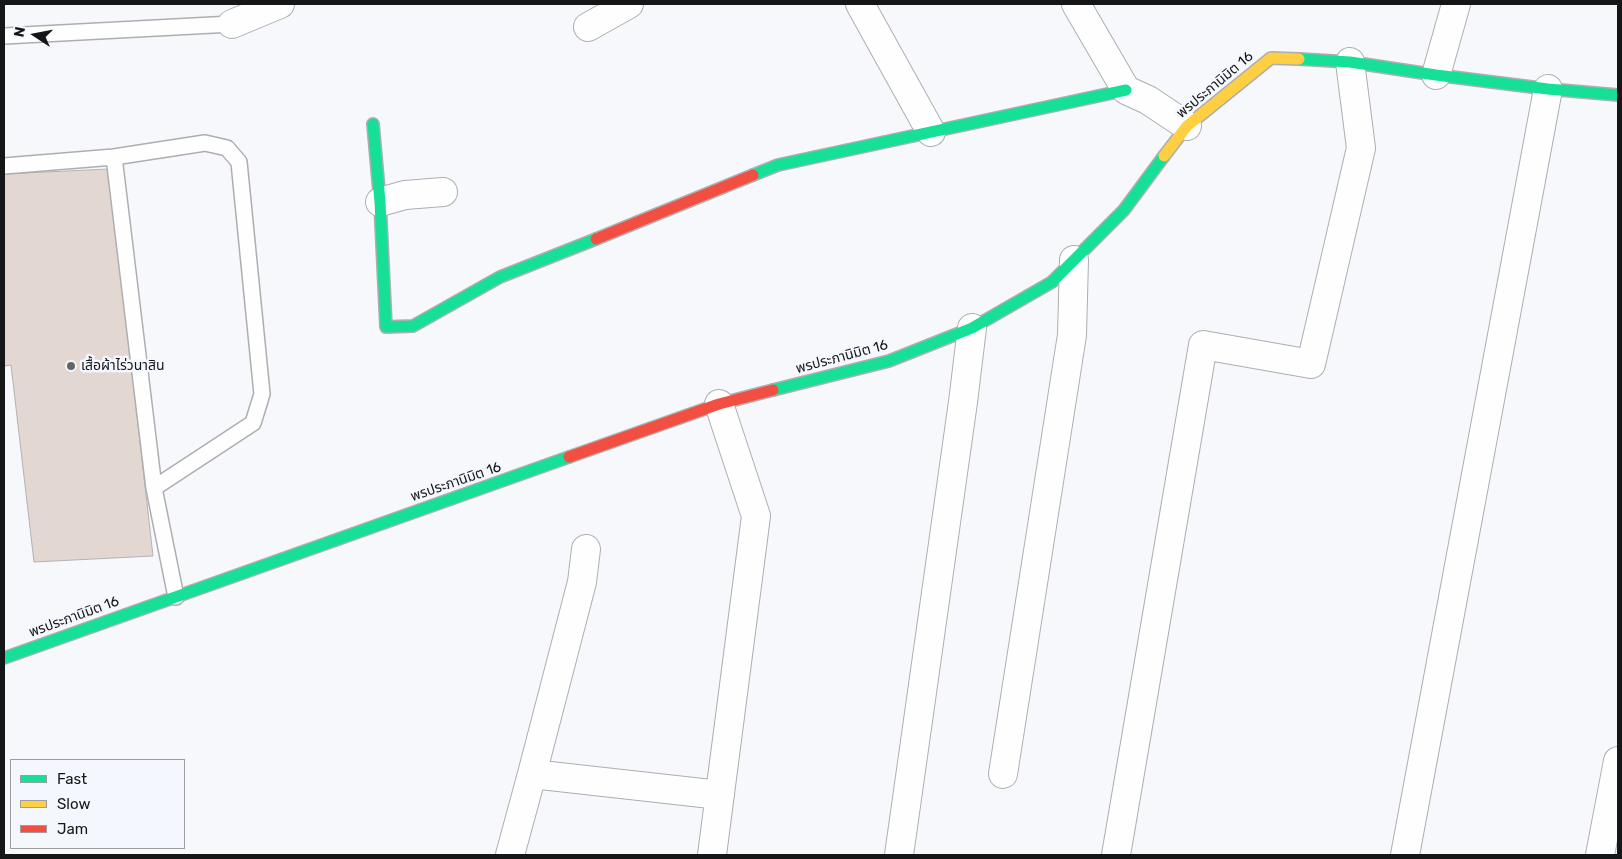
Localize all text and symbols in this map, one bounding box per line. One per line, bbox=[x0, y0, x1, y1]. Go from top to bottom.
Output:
north arrow bbox=[10, 10, 60, 60]
text: N bbox=[10, 25, 29, 39]
street label: พรประภานิมิต 16 bbox=[1173, 48, 1257, 122]
street label: พรประภานิมิต 16 bbox=[794, 337, 890, 377]
place label: เสื้อผ้าไร่วนาสิน bbox=[81, 358, 164, 374]
marker: เสื้อผ้าไร่วนาสิน bbox=[65, 360, 77, 372]
street label: พรประภานิมิต 16 bbox=[409, 459, 503, 505]
street label: พรประภานิมิต 16 bbox=[27, 593, 121, 641]
legend bbox=[10, 759, 185, 849]
text: Fast bbox=[57, 770, 87, 788]
text: Slow bbox=[57, 795, 90, 813]
text: Jam bbox=[57, 820, 88, 838]

